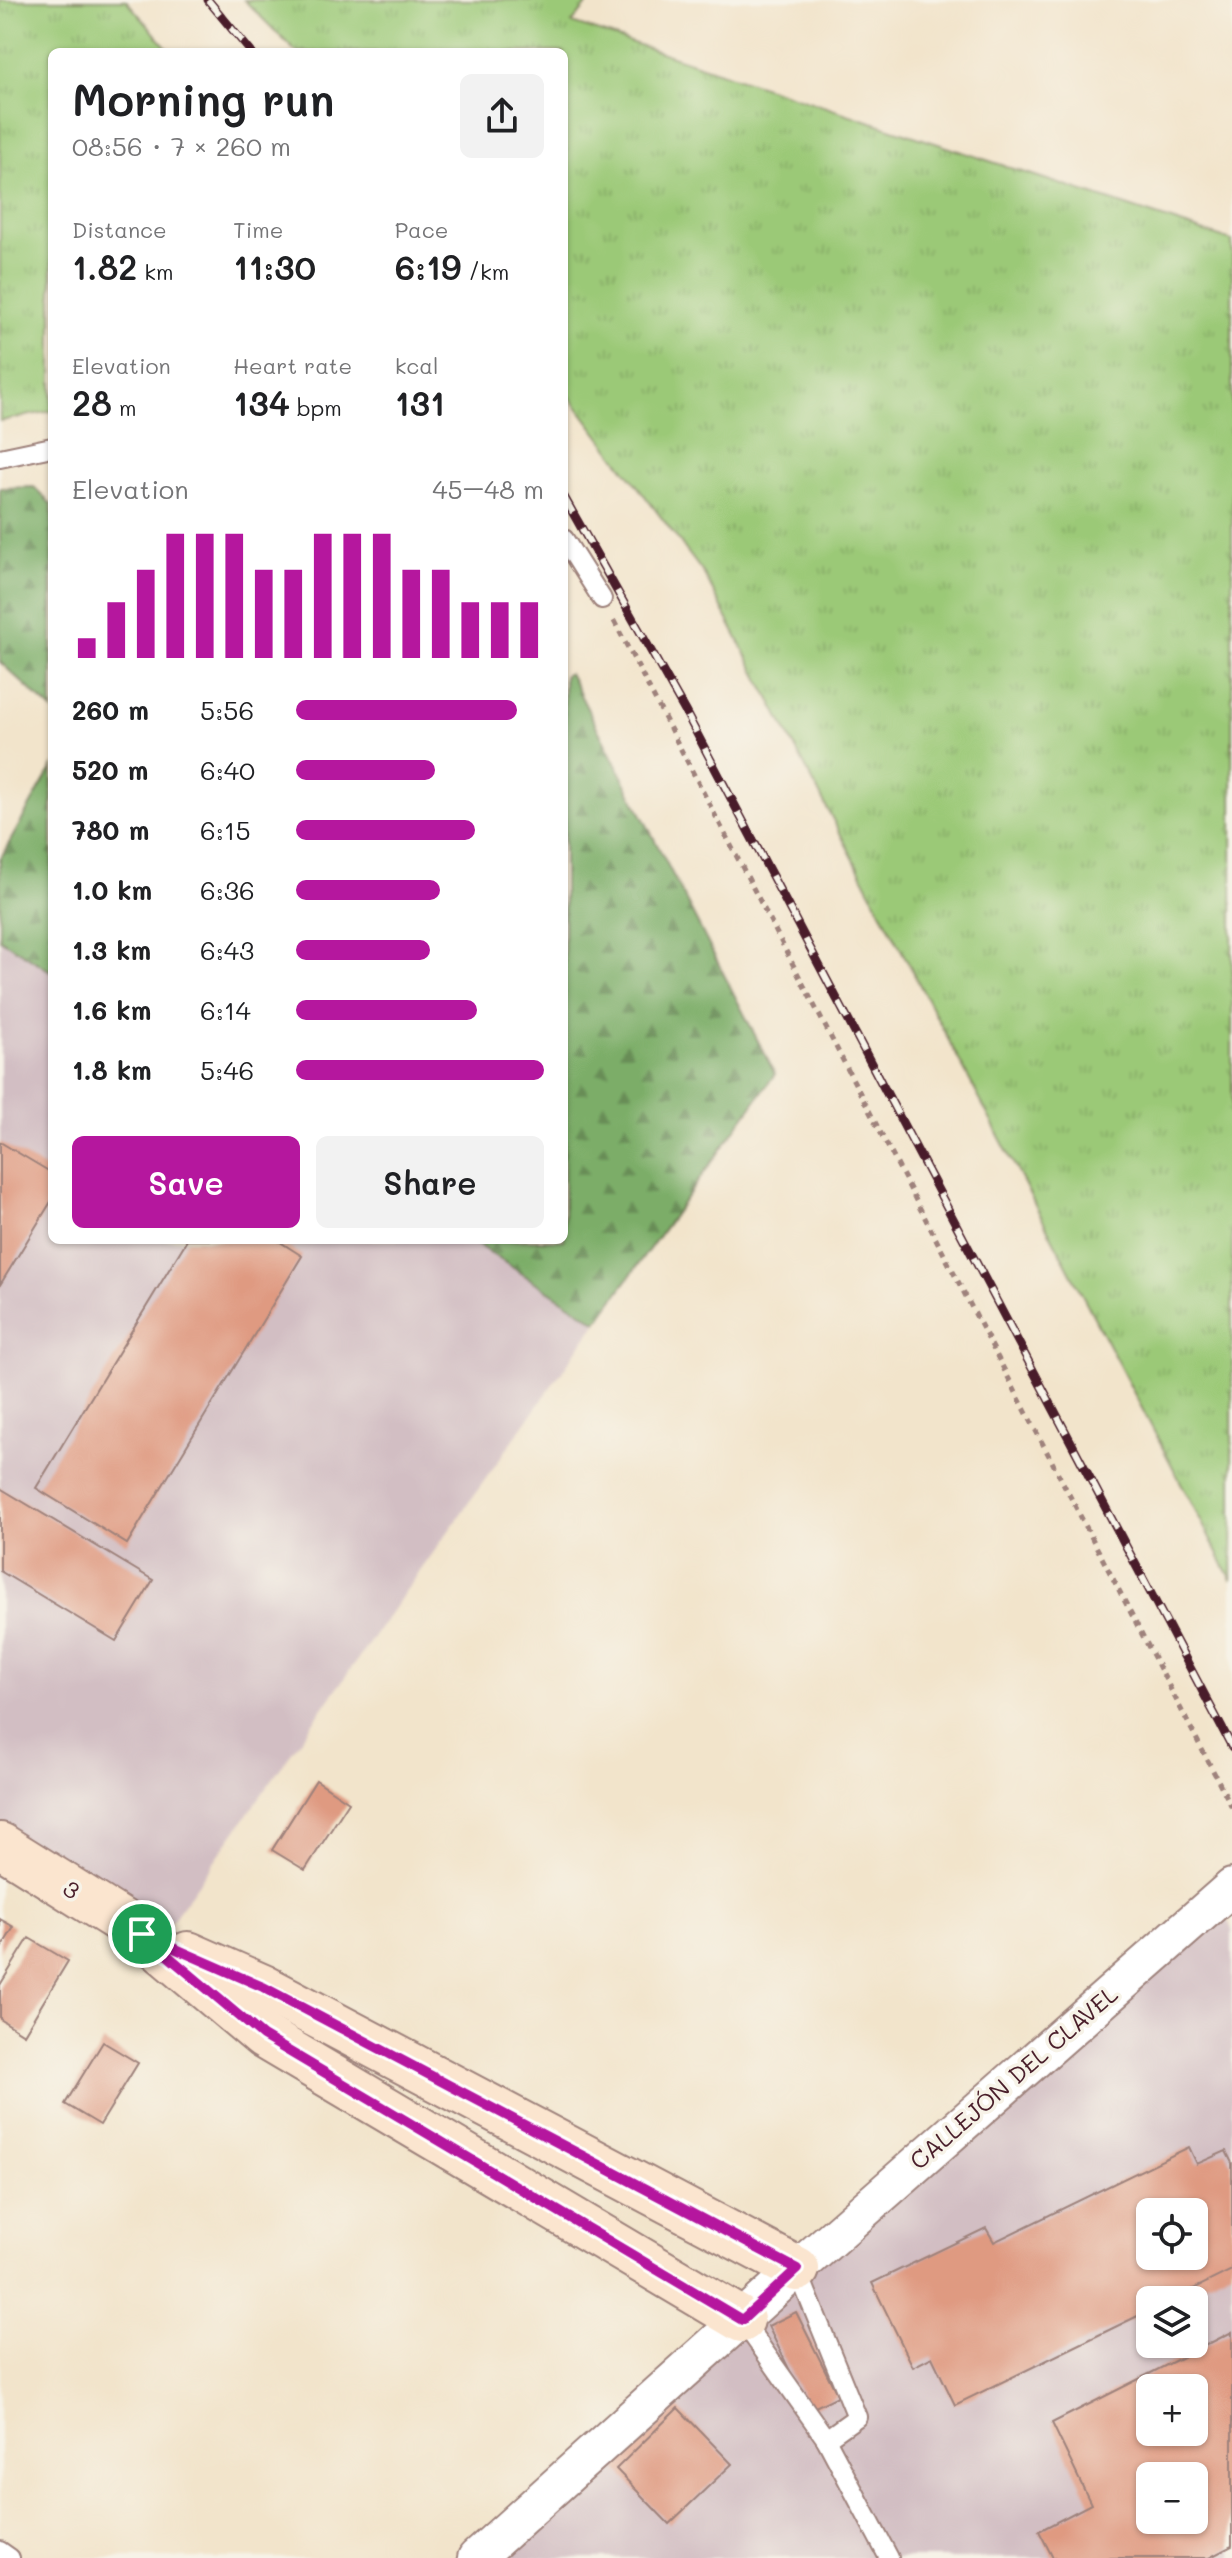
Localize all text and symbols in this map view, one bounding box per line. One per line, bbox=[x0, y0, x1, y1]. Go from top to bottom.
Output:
text: Morning run bbox=[72, 70, 335, 127]
button: share bbox=[460, 74, 544, 158]
text: 08:56 · 7 × 260 m bbox=[72, 129, 291, 163]
text: Distance bbox=[72, 215, 167, 244]
text: Time bbox=[233, 215, 283, 244]
text: Pace bbox=[395, 215, 448, 244]
text: 1.82 bbox=[72, 244, 137, 289]
text: 11:30 bbox=[233, 244, 316, 289]
text: 6:19 bbox=[395, 244, 461, 289]
text: km bbox=[137, 257, 174, 286]
text: /km bbox=[461, 257, 509, 286]
text: Elevation bbox=[72, 351, 171, 380]
text: Heart rate bbox=[233, 351, 352, 380]
text: kcal bbox=[395, 351, 439, 380]
text: 28 bbox=[72, 380, 112, 425]
text: 134 bbox=[233, 380, 290, 425]
text: 131 bbox=[395, 380, 445, 425]
text: m bbox=[112, 393, 136, 422]
text: bpm bbox=[290, 393, 342, 422]
text: Elevation bbox=[72, 472, 189, 506]
text: 45–48 m bbox=[432, 472, 544, 506]
text: 260 m bbox=[72, 693, 149, 727]
text: 5:56 bbox=[200, 693, 254, 727]
text: 520 m bbox=[72, 753, 148, 787]
text: 6:40 bbox=[200, 753, 255, 787]
text: 780 m bbox=[72, 813, 149, 847]
text: 6:15 bbox=[200, 813, 251, 847]
text: 1.0 km bbox=[72, 873, 152, 907]
text: 6:36 bbox=[200, 873, 255, 907]
text: 1.3 km bbox=[72, 933, 151, 967]
text: 6:43 bbox=[200, 933, 254, 967]
text: 1.6 km bbox=[72, 993, 151, 1027]
text: 6:14 bbox=[200, 993, 251, 1027]
text: 1.8 km bbox=[72, 1053, 152, 1087]
text: 5:46 bbox=[200, 1053, 254, 1087]
button: Save bbox=[72, 1136, 300, 1228]
button: Share bbox=[316, 1136, 544, 1228]
street label: 3 bbox=[58, 1872, 86, 1906]
pin bbox=[108, 1900, 176, 1968]
icon: arrive bbox=[120, 1912, 164, 1956]
street label: CALLEJÓN DEL CLAVEL bbox=[903, 1978, 1124, 2176]
map controls bbox=[1136, 2198, 1208, 2534]
button: locate bbox=[1136, 2198, 1208, 2270]
button: layers bbox=[1136, 2286, 1208, 2358]
button: + bbox=[1136, 2374, 1208, 2446]
button: − bbox=[1136, 2462, 1208, 2534]

